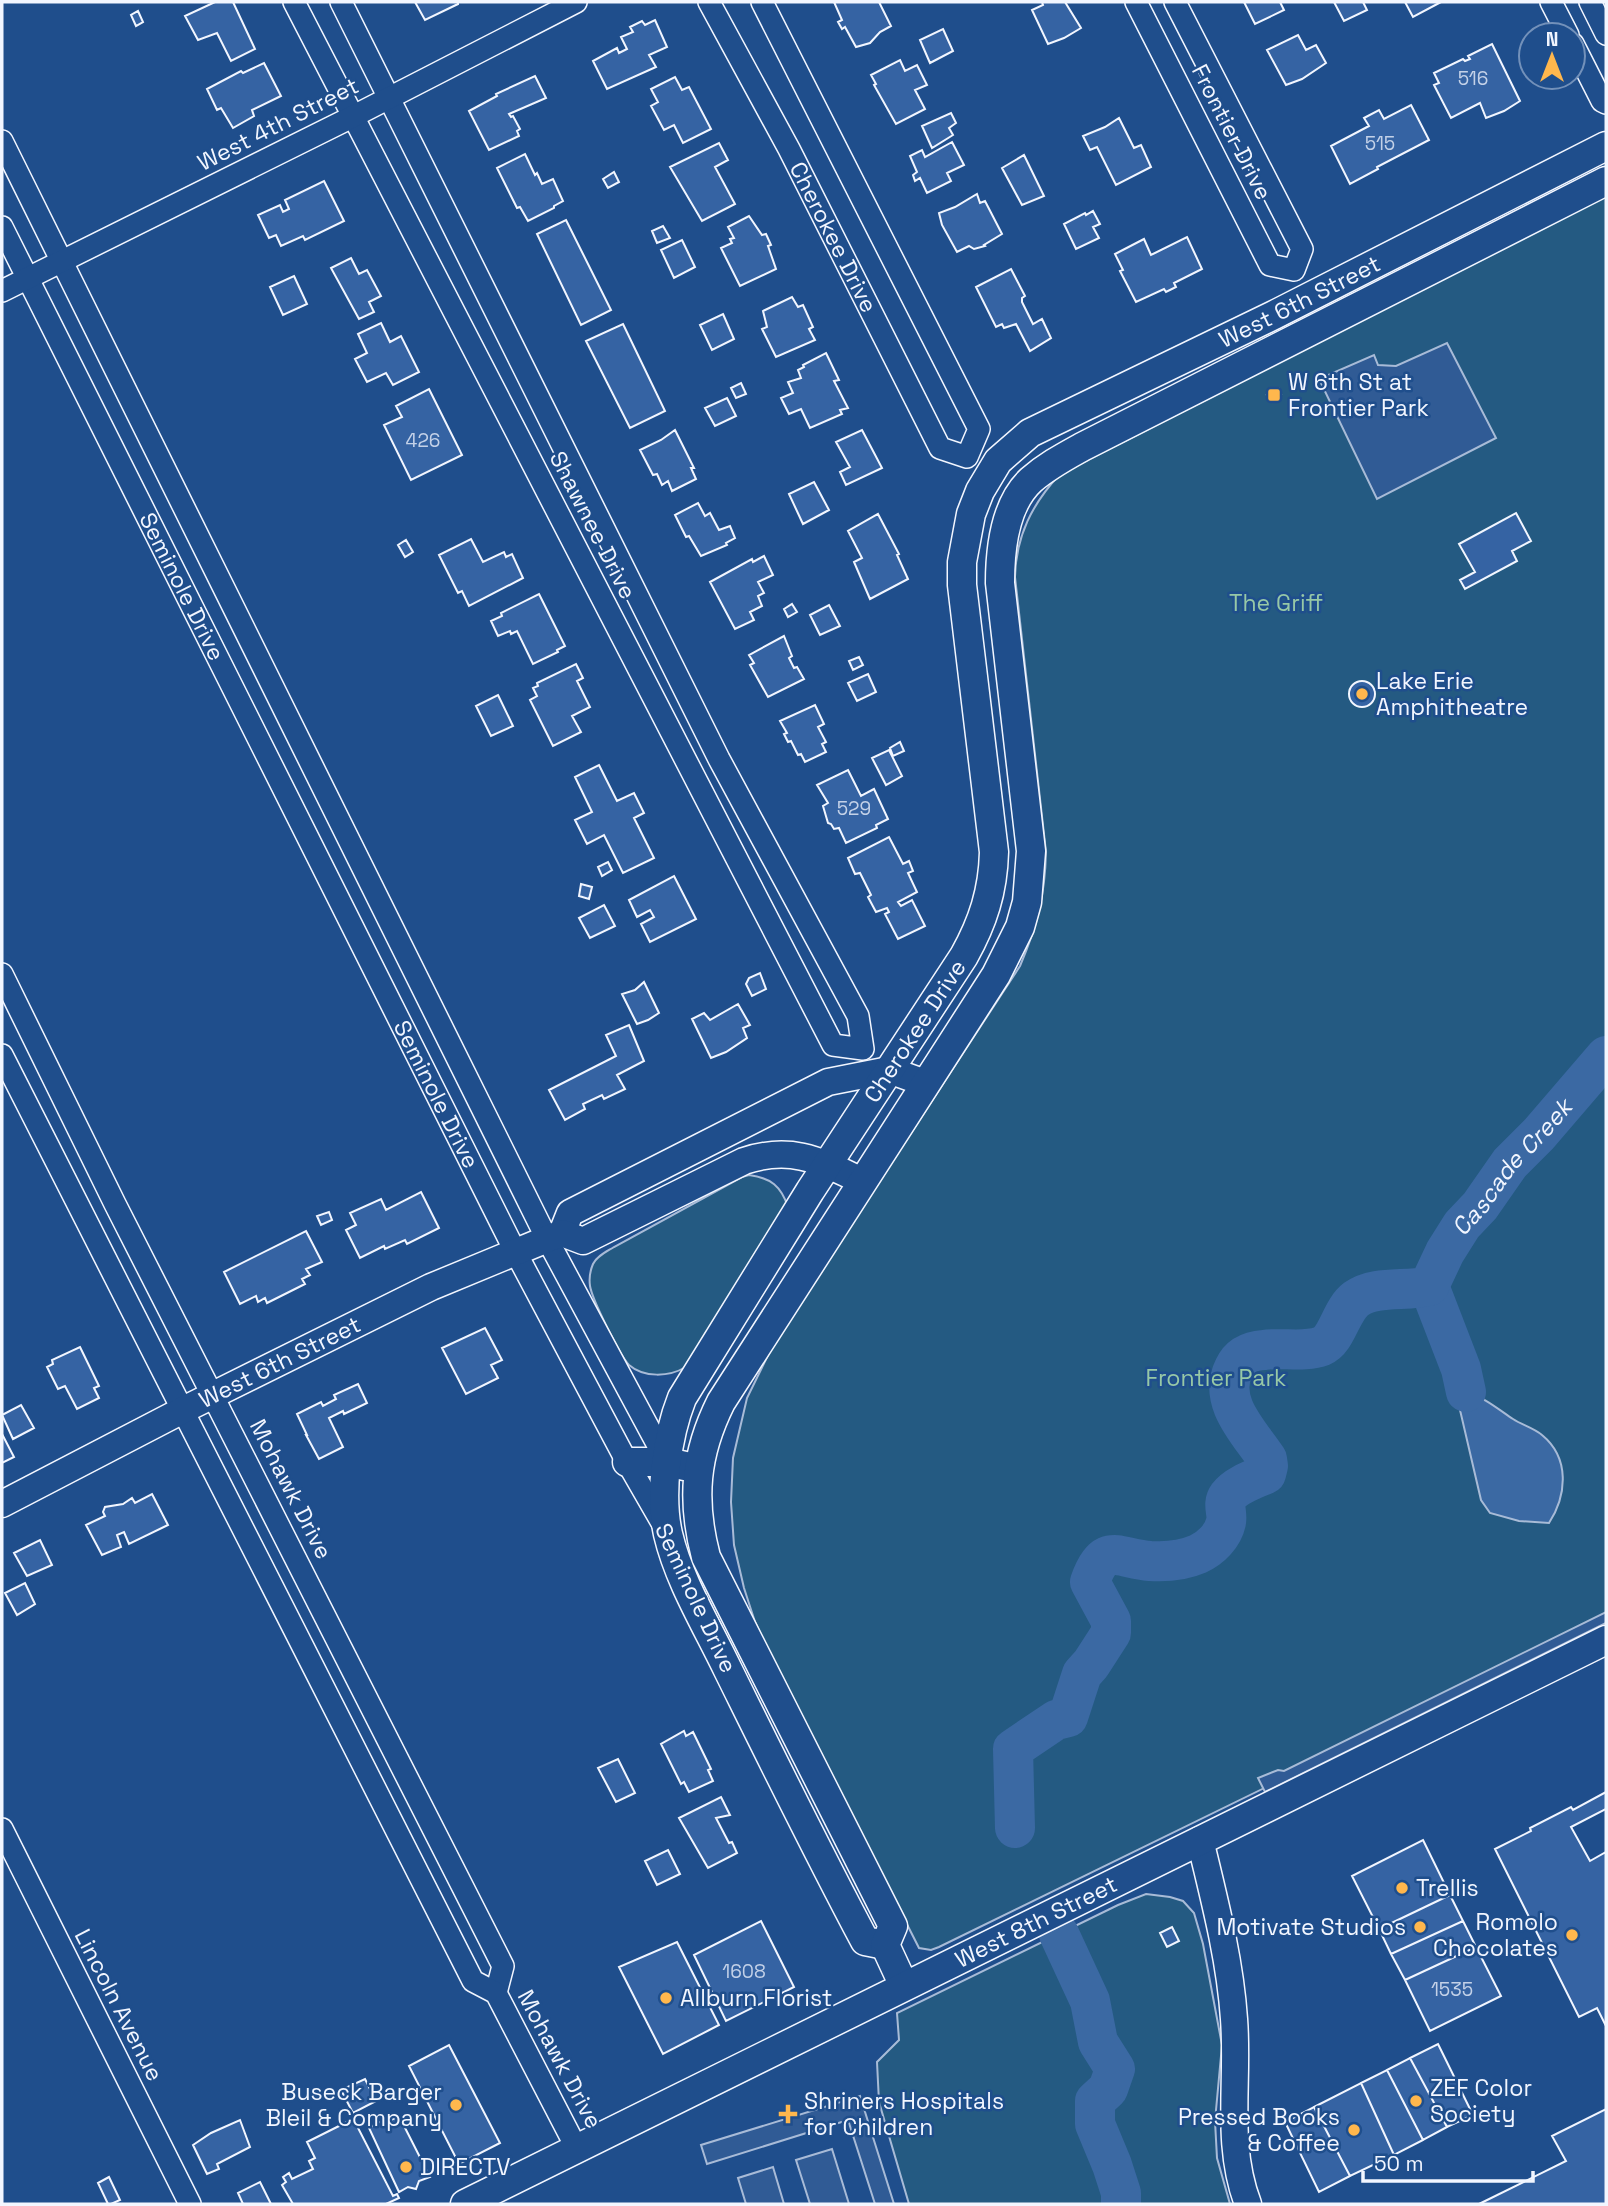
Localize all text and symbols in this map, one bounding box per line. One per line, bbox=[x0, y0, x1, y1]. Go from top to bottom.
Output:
north arrow bbox=[1517, 21, 1587, 91]
text: N bbox=[1546, 27, 1558, 52]
street label: Frontier Drive bbox=[1185, 59, 1279, 205]
house number: 516 bbox=[1458, 66, 1488, 91]
street label: West 4th Street bbox=[192, 70, 364, 178]
house number: 515 bbox=[1365, 131, 1395, 156]
street label: Cherokee Drive bbox=[783, 157, 884, 317]
street label: West 6th Street bbox=[1214, 248, 1385, 354]
place label: W 6th St at Frontier Park bbox=[1288, 367, 1429, 423]
marker: W 6th St at Frontier Park bbox=[1266, 387, 1282, 403]
house number: 426 bbox=[406, 428, 440, 453]
street label: Shawnee Drive bbox=[543, 446, 643, 604]
street label: Seminole Drive bbox=[132, 507, 232, 665]
park label: The Griff bbox=[1229, 588, 1323, 618]
place label: Lake Erie Amphitheatre bbox=[1376, 666, 1528, 722]
marker: Lake Erie Amphitheatre bbox=[1354, 686, 1370, 702]
house number: 529 bbox=[837, 796, 871, 821]
street label: Cherokee Drive bbox=[857, 954, 973, 1108]
street label: Seminole Drive bbox=[387, 1015, 486, 1173]
water label: Cascade Creek bbox=[1444, 1090, 1580, 1241]
street label: West 6th Street bbox=[194, 1309, 366, 1415]
park label: Frontier Park bbox=[1146, 1363, 1286, 1393]
street label: Mohawk Drive bbox=[243, 1414, 339, 1564]
street label: Seminole Drive bbox=[648, 1518, 744, 1678]
street label: West 8th Street bbox=[950, 1869, 1122, 1974]
place label: Trellis bbox=[1416, 1873, 1479, 1903]
marker: Trellis bbox=[1394, 1880, 1410, 1896]
place label: Romolo Chocolates bbox=[1433, 1907, 1558, 1963]
place label: Motivate Studios bbox=[1216, 1912, 1406, 1942]
marker: Motivate Studios bbox=[1412, 1919, 1428, 1935]
street label: Lincoln Avenue bbox=[68, 1924, 170, 2086]
marker: Romolo Chocolates bbox=[1564, 1927, 1580, 1943]
house number: 1608 bbox=[722, 1959, 766, 1984]
house number: 1535 bbox=[1431, 1977, 1473, 2002]
place label: Allburn Florist bbox=[680, 1983, 832, 2013]
street label: Mohawk Drive bbox=[511, 1984, 609, 2134]
marker: Allburn Florist bbox=[658, 1990, 674, 2006]
place label: ZEF Color Society bbox=[1430, 2073, 1532, 2129]
place label: Buseck Barger Bleil & Company bbox=[266, 2077, 442, 2133]
place label: Shriners Hospitals for Children bbox=[804, 2086, 1004, 2142]
marker: ZEF Color Society bbox=[1408, 2093, 1424, 2109]
marker: Buseck Barger Bleil & Company bbox=[448, 2097, 464, 2113]
place label: Pressed Books & Coffee bbox=[1178, 2102, 1340, 2158]
marker: Shriners Hospitals for Children bbox=[778, 2104, 798, 2124]
marker: Pressed Books & Coffee bbox=[1346, 2122, 1362, 2138]
scale bar bbox=[1363, 2140, 1533, 2184]
text: 50 m bbox=[1374, 2150, 1424, 2177]
place label: DIRECTV bbox=[420, 2152, 510, 2182]
marker: DIRECTV bbox=[398, 2159, 414, 2175]

